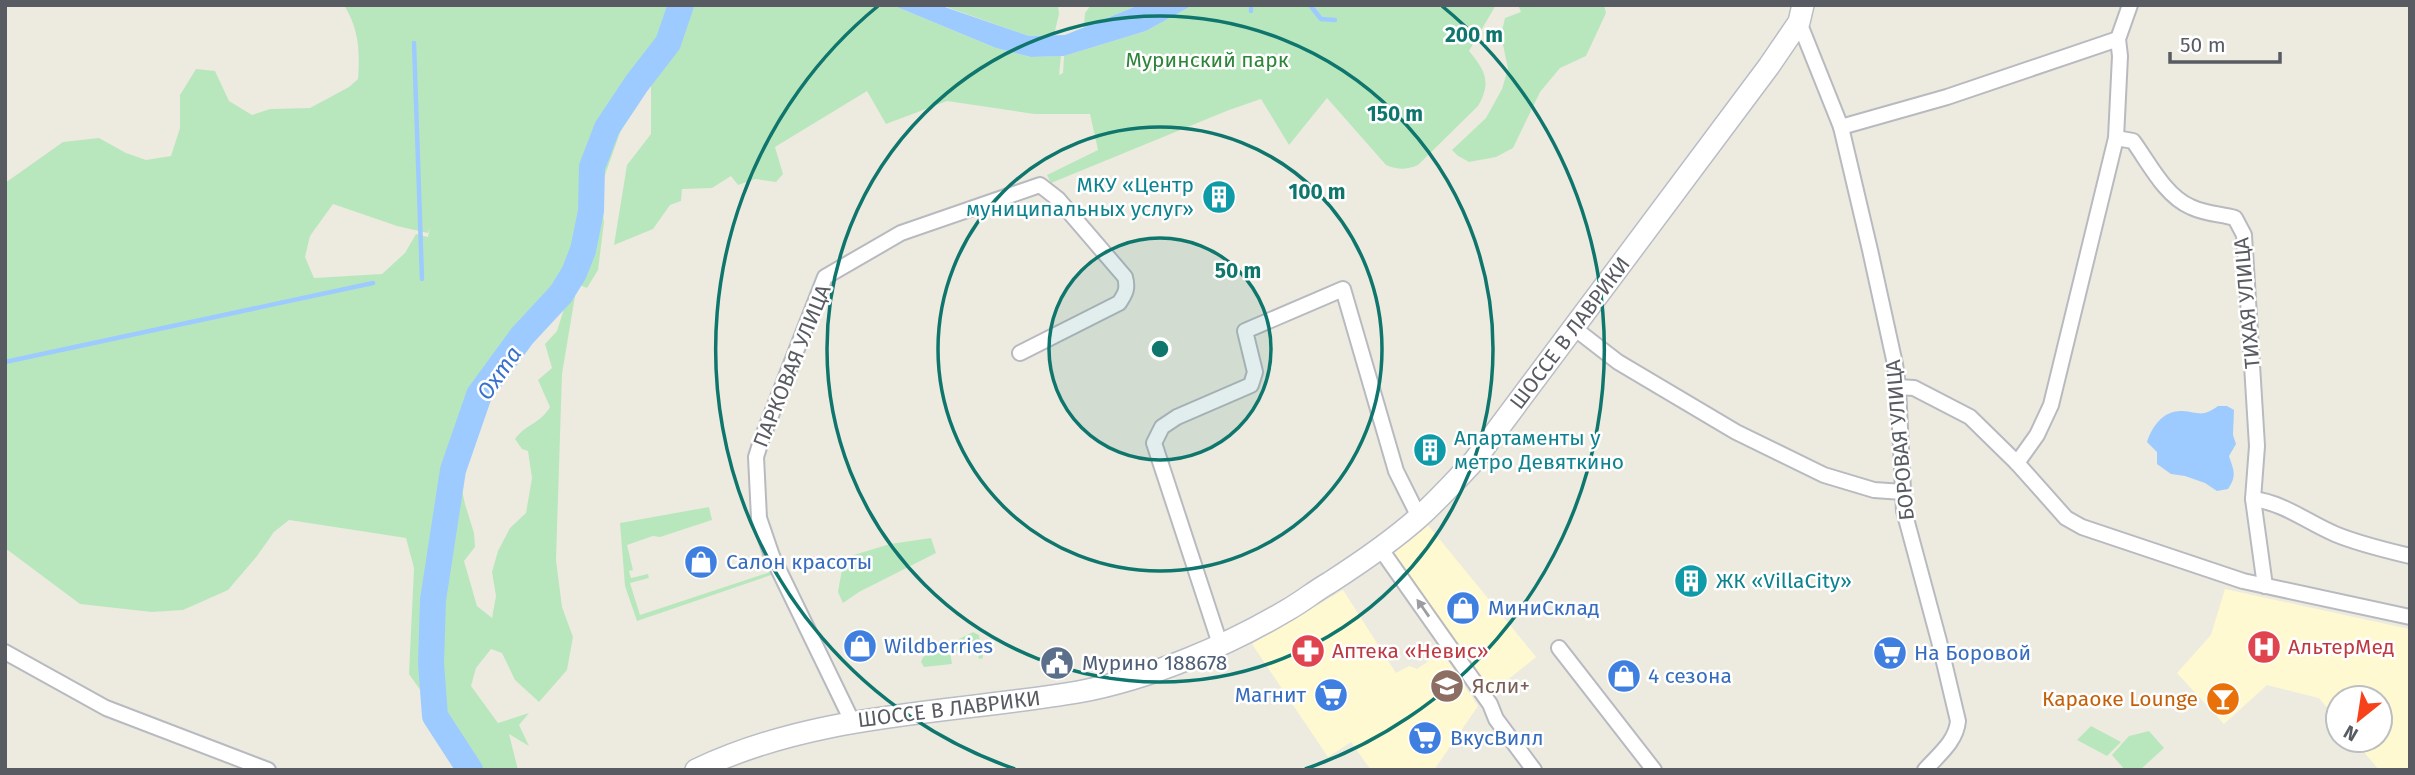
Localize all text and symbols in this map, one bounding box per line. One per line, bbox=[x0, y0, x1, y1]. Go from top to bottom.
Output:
scale bar bbox=[2170, 21, 2280, 65]
text: 200 m bbox=[1445, 22, 1503, 48]
text: 50 m bbox=[2180, 32, 2226, 58]
park label: Муринский парк bbox=[1125, 47, 1289, 73]
text: 150 m bbox=[1367, 101, 1423, 127]
place label: МКУ «Центр муниципальных услуг» bbox=[966, 172, 1194, 222]
building icon: МКУ «Центр муниципальных услуг» bbox=[1200, 178, 1238, 216]
text: 100 m bbox=[1288, 179, 1346, 205]
street label: ТИХАЯ УЛИЦА bbox=[2228, 236, 2266, 370]
street label: ШОССЕ В ЛАВРИКИ bbox=[1504, 252, 1636, 414]
text: 50 m bbox=[1215, 258, 1261, 284]
street label: ПАРКОВАЯ УЛИЦА bbox=[748, 281, 836, 451]
centre of rings bbox=[1148, 337, 1172, 361]
water label: Охта bbox=[471, 341, 527, 405]
street label: БОРОВАЯ УЛИЦА bbox=[1880, 358, 1920, 522]
place label: Апартаменты у метро Девяткино bbox=[1454, 425, 1624, 475]
building icon: Апартаменты у метро Девяткино bbox=[1411, 431, 1449, 469]
shop icon: Салон красоты bbox=[682, 543, 720, 581]
place label: Салон красоты bbox=[726, 549, 872, 575]
building icon: ЖК «VillaCity» bbox=[1672, 562, 1710, 600]
place label: ЖК «VillaCity» bbox=[1716, 568, 1852, 594]
shop icon: МиниСклад bbox=[1444, 589, 1482, 627]
place label: МиниСклад bbox=[1488, 595, 1600, 621]
one-way arrow bbox=[1416, 599, 1430, 617]
shop icon: Wildberries bbox=[841, 627, 879, 665]
hospital icon: АльтерМед bbox=[2245, 628, 2283, 666]
pharmacy icon: Аптека «Невис» bbox=[1289, 632, 1327, 670]
place label: Wildberries bbox=[884, 633, 993, 659]
supermarket icon: На Боровой bbox=[1871, 634, 1909, 672]
place label: АльтерМед bbox=[2288, 634, 2394, 660]
place label: Аптека «Невис» bbox=[1332, 638, 1489, 664]
place label: На Боровой bbox=[1914, 640, 2031, 666]
public building icon: Мурино 188678 bbox=[1038, 644, 1076, 682]
place label: Мурино 188678 bbox=[1082, 650, 1227, 676]
shop icon: 4 сезона bbox=[1605, 657, 1643, 695]
place label: 4 сезона bbox=[1648, 663, 1732, 689]
school or university icon: Ясли+ bbox=[1428, 667, 1466, 705]
place label: Ясли+ bbox=[1472, 673, 1530, 699]
supermarket icon: Магнит bbox=[1312, 676, 1350, 714]
bar icon: Караоке Lounge bbox=[2204, 680, 2242, 718]
place label: Магнит bbox=[1235, 682, 1307, 708]
north arrow bbox=[2324, 684, 2394, 754]
street label: ШОССЕ В ЛАВРИКИ bbox=[856, 685, 1042, 733]
place label: Караоке Lounge bbox=[2042, 686, 2198, 712]
supermarket icon: ВкусВилл bbox=[1406, 719, 1444, 757]
text: N bbox=[2340, 720, 2362, 746]
place label: ВкусВилл bbox=[1450, 725, 1544, 751]

